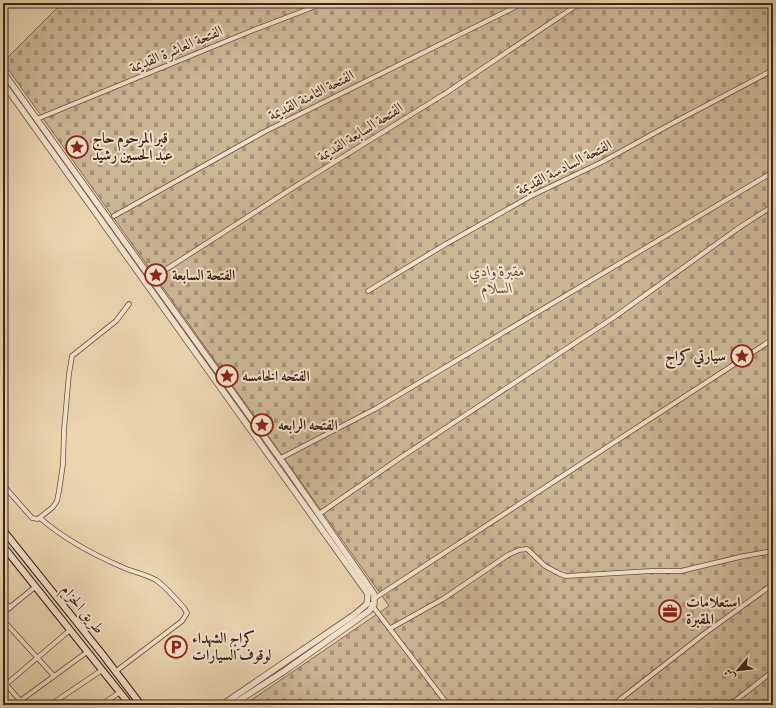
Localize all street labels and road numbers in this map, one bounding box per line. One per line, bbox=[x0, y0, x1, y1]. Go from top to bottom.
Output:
street label: الفتحة العاشرة القديمة bbox=[126, 20, 226, 78]
street label: الفتحة الثامنة القديمة bbox=[265, 65, 357, 125]
street label: الفتحة السابعة القديمة bbox=[313, 98, 407, 166]
street label: الفتحة السادسة القديمة bbox=[513, 134, 615, 200]
street label: طريق الحزام bbox=[55, 580, 109, 640]

